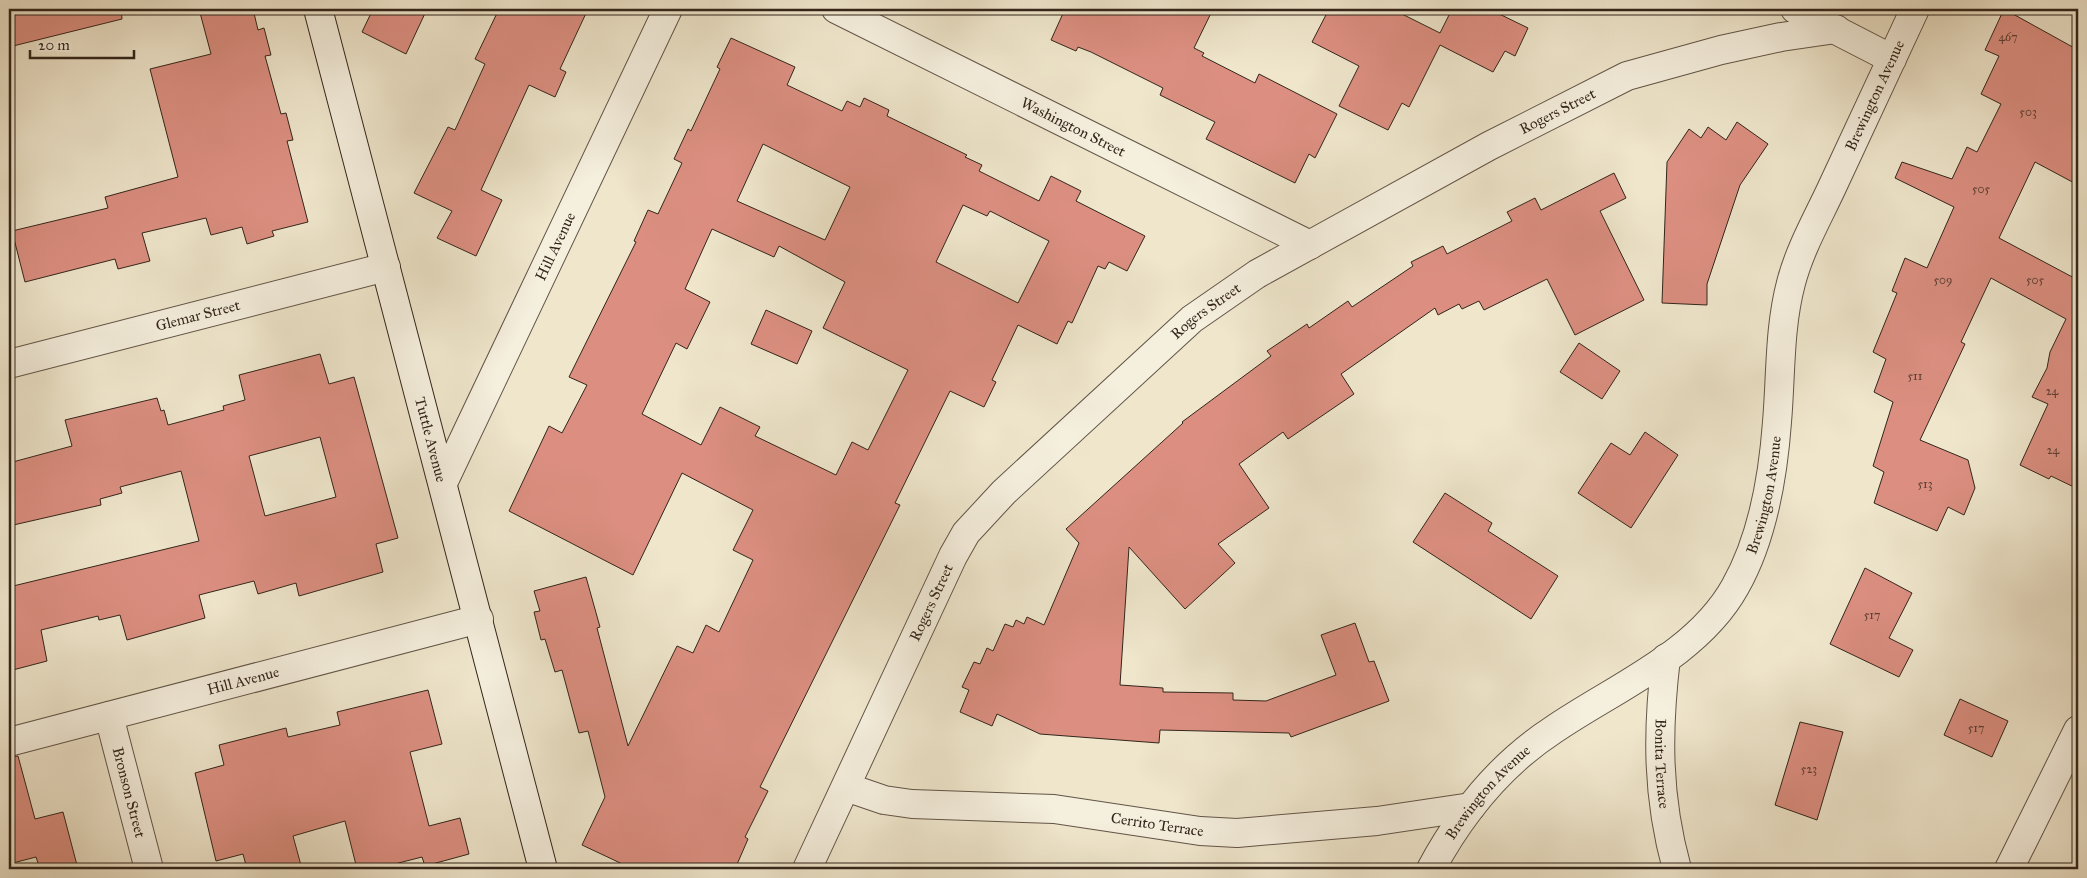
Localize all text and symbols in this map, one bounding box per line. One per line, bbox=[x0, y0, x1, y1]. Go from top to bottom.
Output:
scale bar bbox=[30, 28, 134, 60]
house number: 467 bbox=[1998, 30, 2018, 44]
text: 20 m bbox=[38, 36, 70, 54]
street label: Brewington Avenue bbox=[1841, 37, 1908, 154]
street label: Rogers Street bbox=[1516, 84, 1599, 138]
street label: Washington Street bbox=[1018, 94, 1129, 161]
house number: 503 bbox=[2019, 105, 2037, 119]
house number: 505 bbox=[1972, 182, 1990, 196]
street label: Hill Avenue bbox=[531, 209, 579, 283]
house number: 509 bbox=[1933, 273, 1953, 287]
house number: 505 bbox=[2026, 273, 2044, 287]
street label: Rogers Street bbox=[1167, 279, 1245, 343]
street label: Glemar Street bbox=[154, 296, 243, 335]
house number: 511 bbox=[1907, 369, 1923, 383]
house number: 24 bbox=[2046, 384, 2059, 398]
street label: Tuttle Avenue bbox=[411, 395, 450, 484]
street label: Brewington Avenue bbox=[1742, 435, 1785, 557]
house number: 24 bbox=[2047, 443, 2060, 457]
house number: 513 bbox=[1917, 477, 1933, 491]
street label: Rogers Street bbox=[906, 561, 957, 644]
house number: 517 bbox=[1864, 608, 1880, 622]
street label: Hill Avenue bbox=[205, 663, 281, 699]
street label: Bonita Terrace bbox=[1651, 718, 1673, 810]
house number: 517 bbox=[1968, 721, 1984, 735]
street label: Brewington Avenue bbox=[1442, 741, 1534, 843]
street label: Bronson Street bbox=[109, 745, 150, 840]
house number: 523 bbox=[1801, 762, 1817, 776]
street label: Cerrito Terrace bbox=[1110, 809, 1204, 840]

